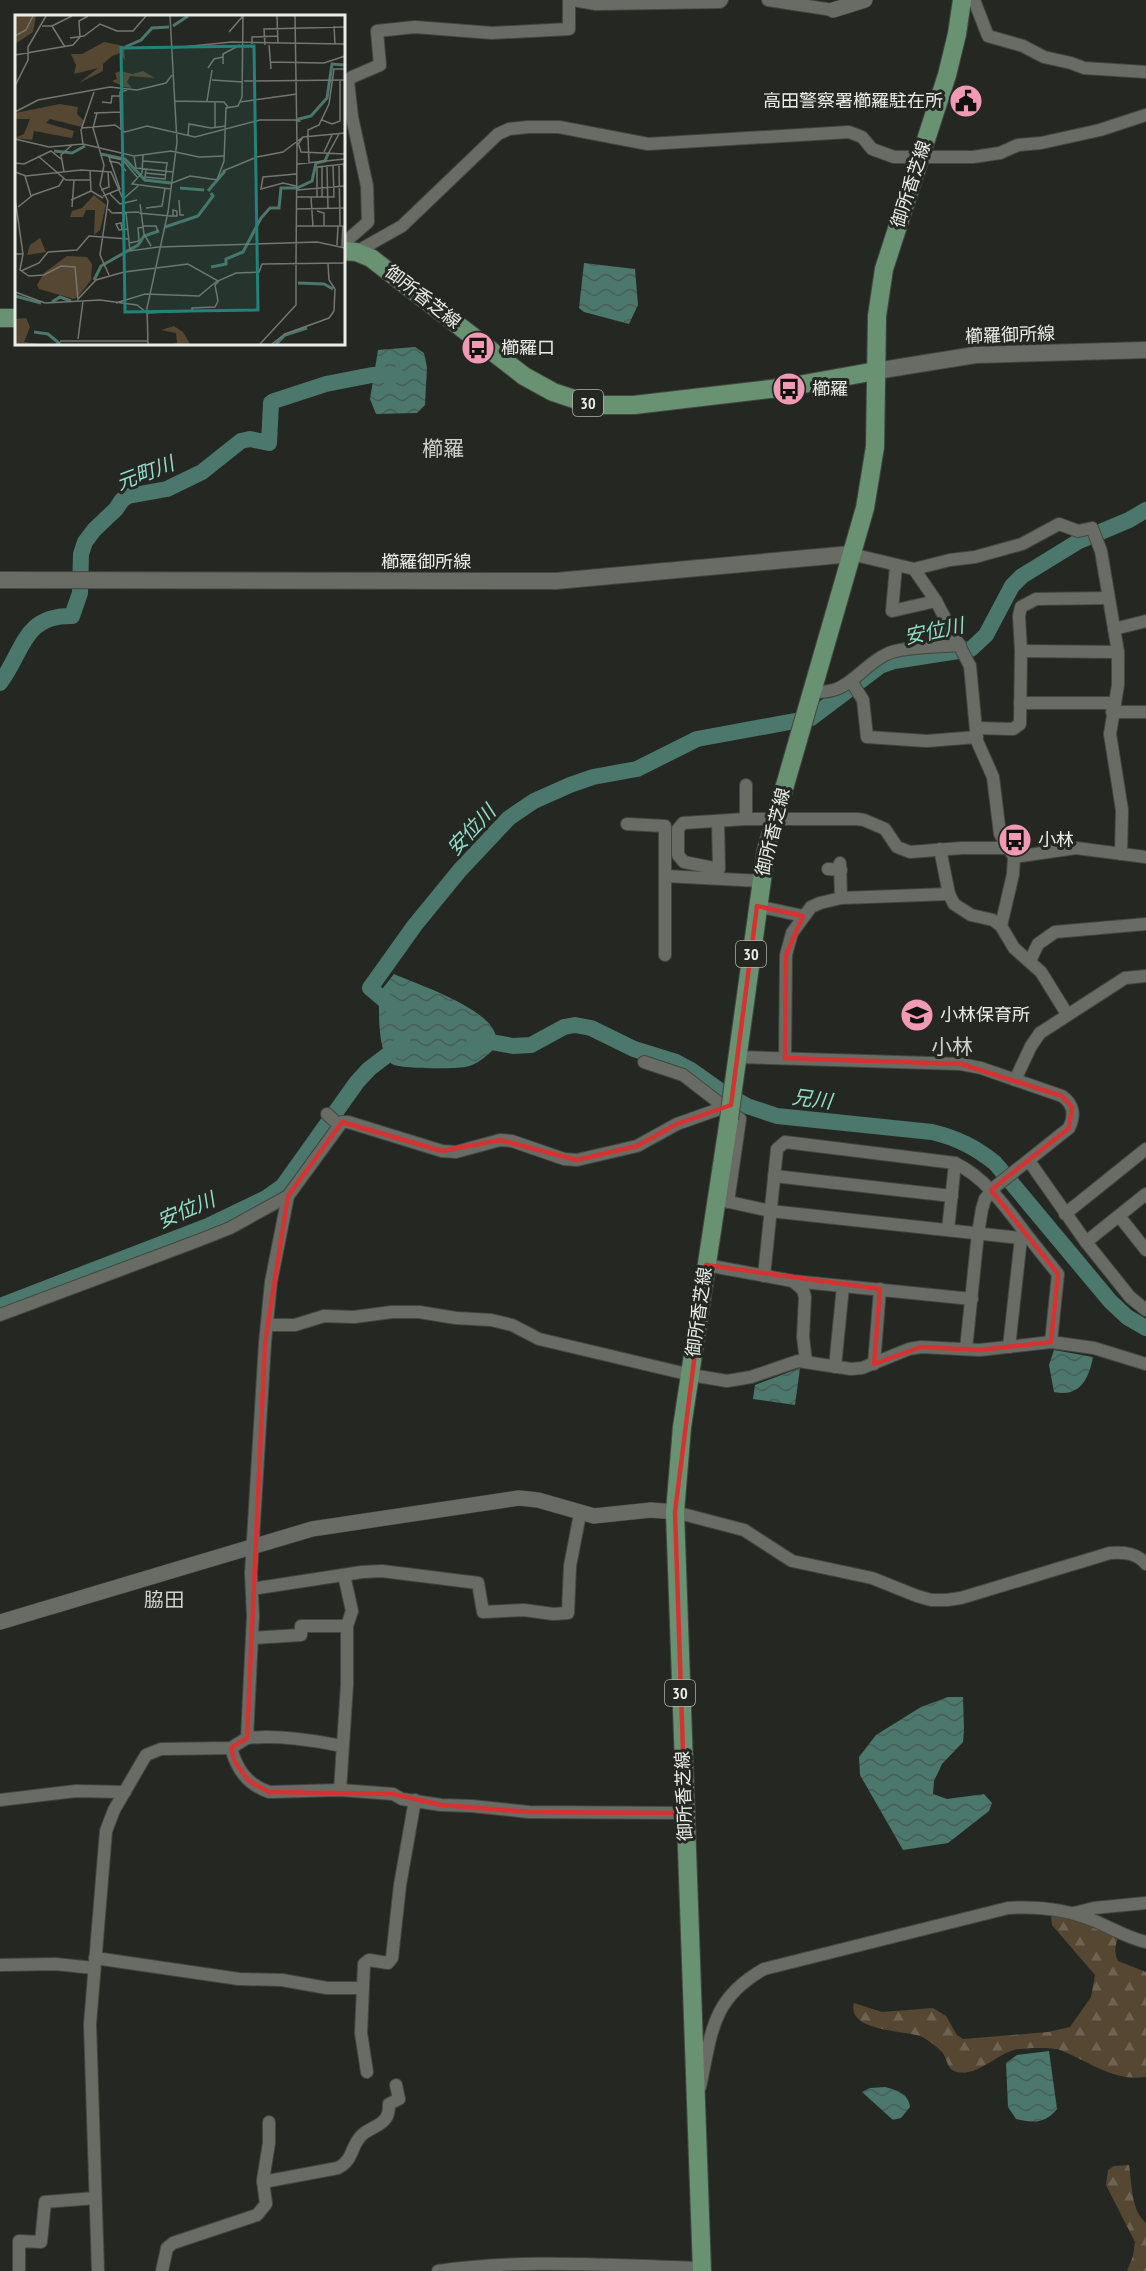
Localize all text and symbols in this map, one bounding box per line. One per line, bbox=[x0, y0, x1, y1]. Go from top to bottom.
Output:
inset map bbox=[15, 15, 345, 345]
public building icon: 高田警察署櫛羅駐在所 bbox=[948, 83, 984, 119]
place label: 高田警察署櫛羅駐在所 bbox=[763, 89, 943, 112]
street label: 御所香芝線 bbox=[886, 137, 935, 230]
street label: 御所香芝線 bbox=[381, 260, 466, 333]
street label: 櫛羅御所線 bbox=[965, 321, 1055, 348]
bus stop icon: 櫛羅口 bbox=[460, 330, 496, 366]
place label: 櫛羅口 bbox=[501, 336, 555, 359]
bus stop icon: 櫛羅 bbox=[771, 371, 807, 407]
place label: 櫛羅 bbox=[812, 377, 848, 400]
road number: 30 bbox=[573, 390, 603, 416]
district label: 櫛羅 bbox=[422, 435, 464, 462]
water label: 元町川 bbox=[112, 449, 180, 496]
street label: 櫛羅御所線 bbox=[381, 550, 471, 573]
water label: 安位川 bbox=[902, 612, 968, 650]
street label: 御所香芝線 bbox=[750, 785, 795, 878]
water label: 安位川 bbox=[441, 798, 502, 861]
bus stop icon: 小林 bbox=[997, 822, 1033, 858]
place label: 小林 bbox=[1038, 828, 1074, 851]
road number: 30 bbox=[736, 941, 766, 967]
school or university icon: 小林保育所 bbox=[899, 997, 935, 1033]
place label: 小林保育所 bbox=[940, 1003, 1030, 1026]
district label: 小林 bbox=[931, 1033, 973, 1060]
water label: 兄川 bbox=[791, 1084, 835, 1115]
water label: 安位川 bbox=[153, 1186, 221, 1234]
street label: 御所香芝線 bbox=[681, 1266, 716, 1358]
district label: 脇田 bbox=[144, 1587, 184, 1613]
road number: 30 bbox=[665, 1680, 695, 1706]
street label: 御所香芝線 bbox=[670, 1751, 697, 1841]

